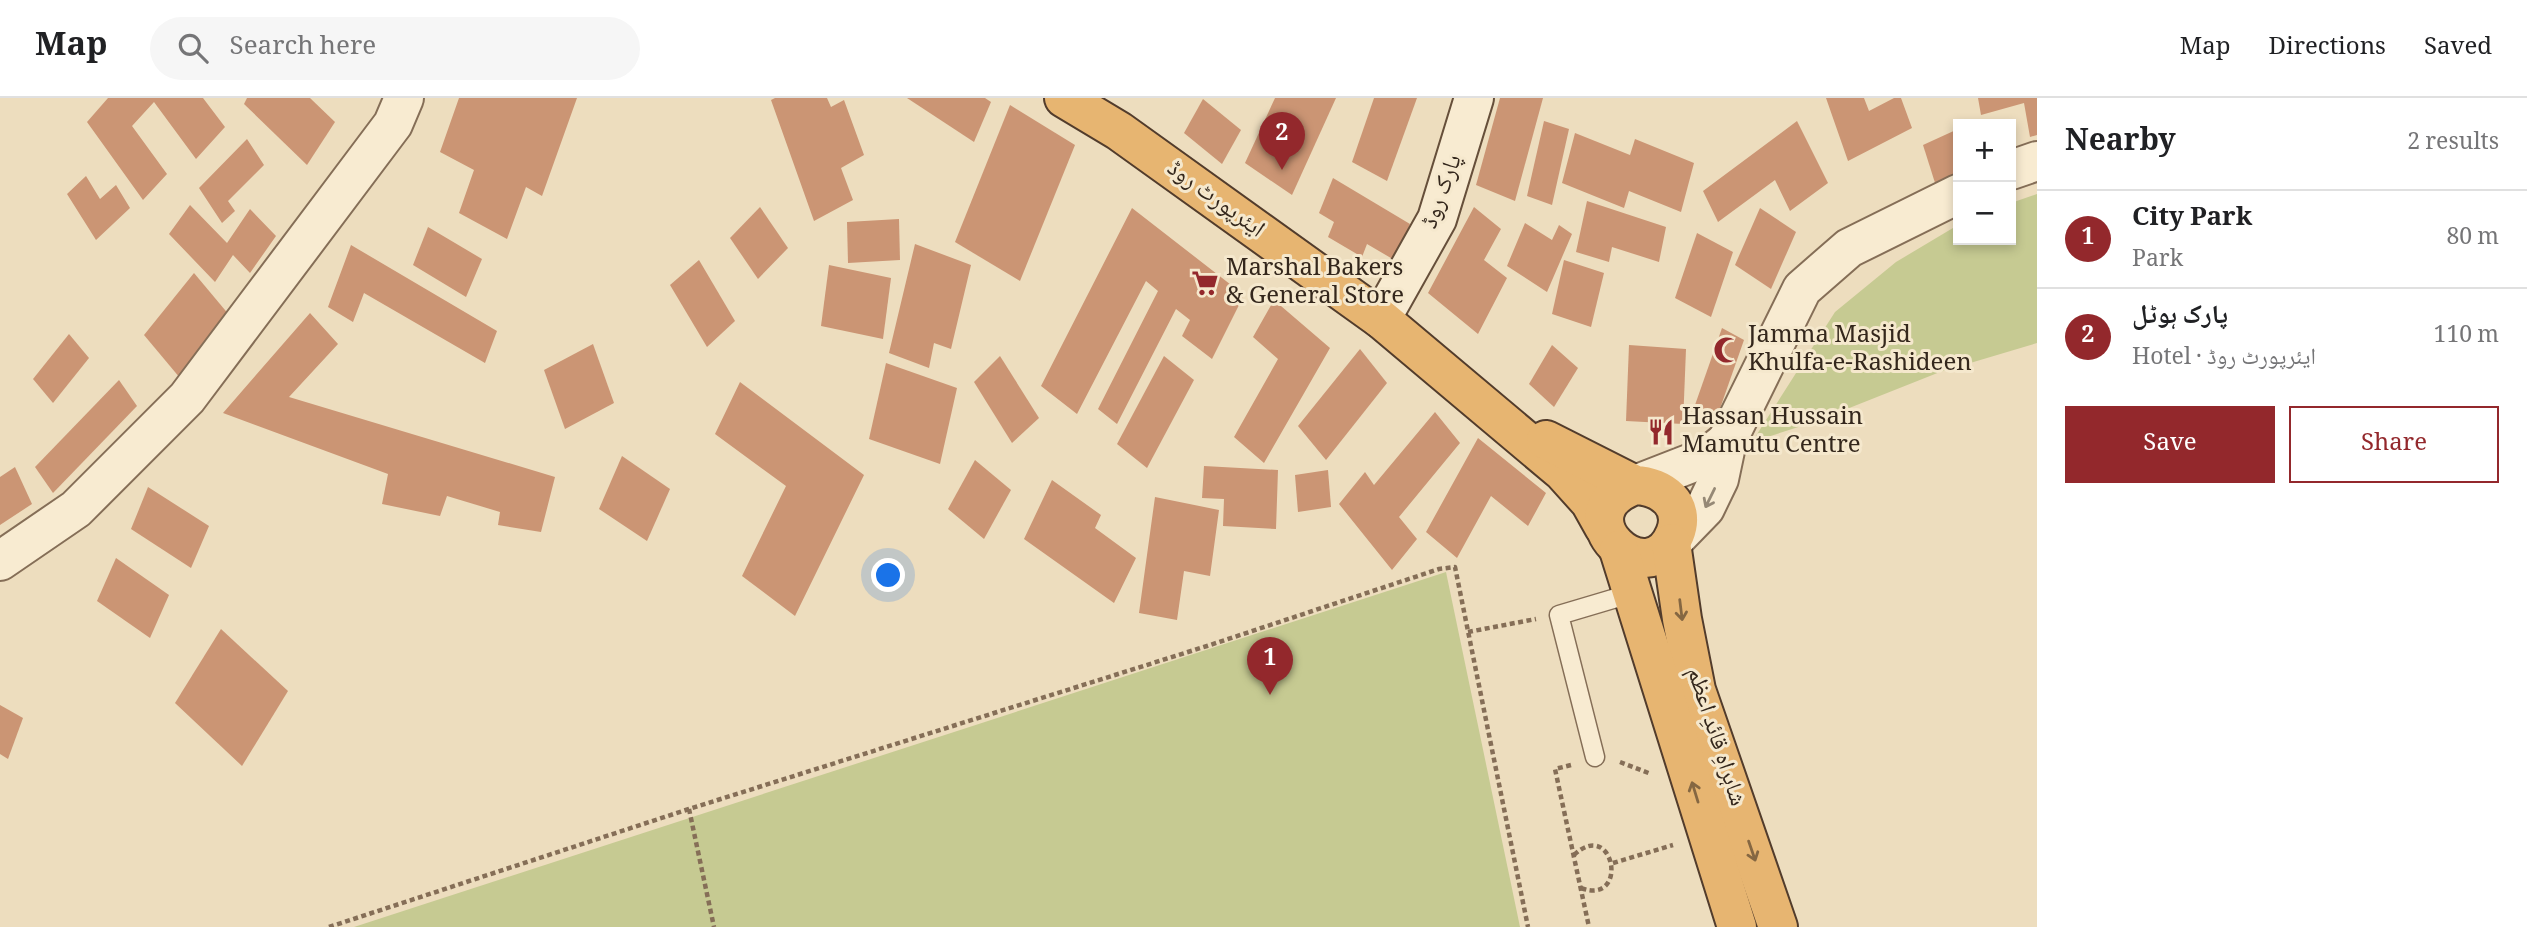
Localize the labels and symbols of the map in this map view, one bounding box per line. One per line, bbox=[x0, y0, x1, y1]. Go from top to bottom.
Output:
pin: 2 bbox=[1259, 112, 1305, 170]
street label: پارک روڈ bbox=[1411, 149, 1475, 235]
street label: ایئرپورٹ روڈ bbox=[1157, 150, 1273, 250]
place label: Marshal Bakers & General Store bbox=[1226, 249, 1404, 318]
supermarket icon: Marshal Bakers & General Store bbox=[1190, 268, 1220, 298]
place label: Jamma Masjid Khulfa-e-Rashideen bbox=[1747, 316, 1972, 385]
mosque icon: Jamma Masjid Khulfa-e-Rashideen bbox=[1712, 335, 1742, 365]
place label: Hassan Hussain Mamutu Centre bbox=[1682, 398, 1863, 467]
restaurant icon: Hassan Hussain Mamutu Centre bbox=[1646, 417, 1676, 447]
one-way arrow bbox=[1702, 487, 1716, 508]
your location bbox=[871, 558, 905, 592]
one-way arrow bbox=[1674, 598, 1687, 621]
pin: 1 bbox=[1247, 637, 1293, 695]
street label: شاہراہِ قائدِ اعظم bbox=[1673, 662, 1757, 812]
one-way arrow bbox=[1688, 781, 1700, 803]
one-way arrow bbox=[1747, 840, 1759, 862]

